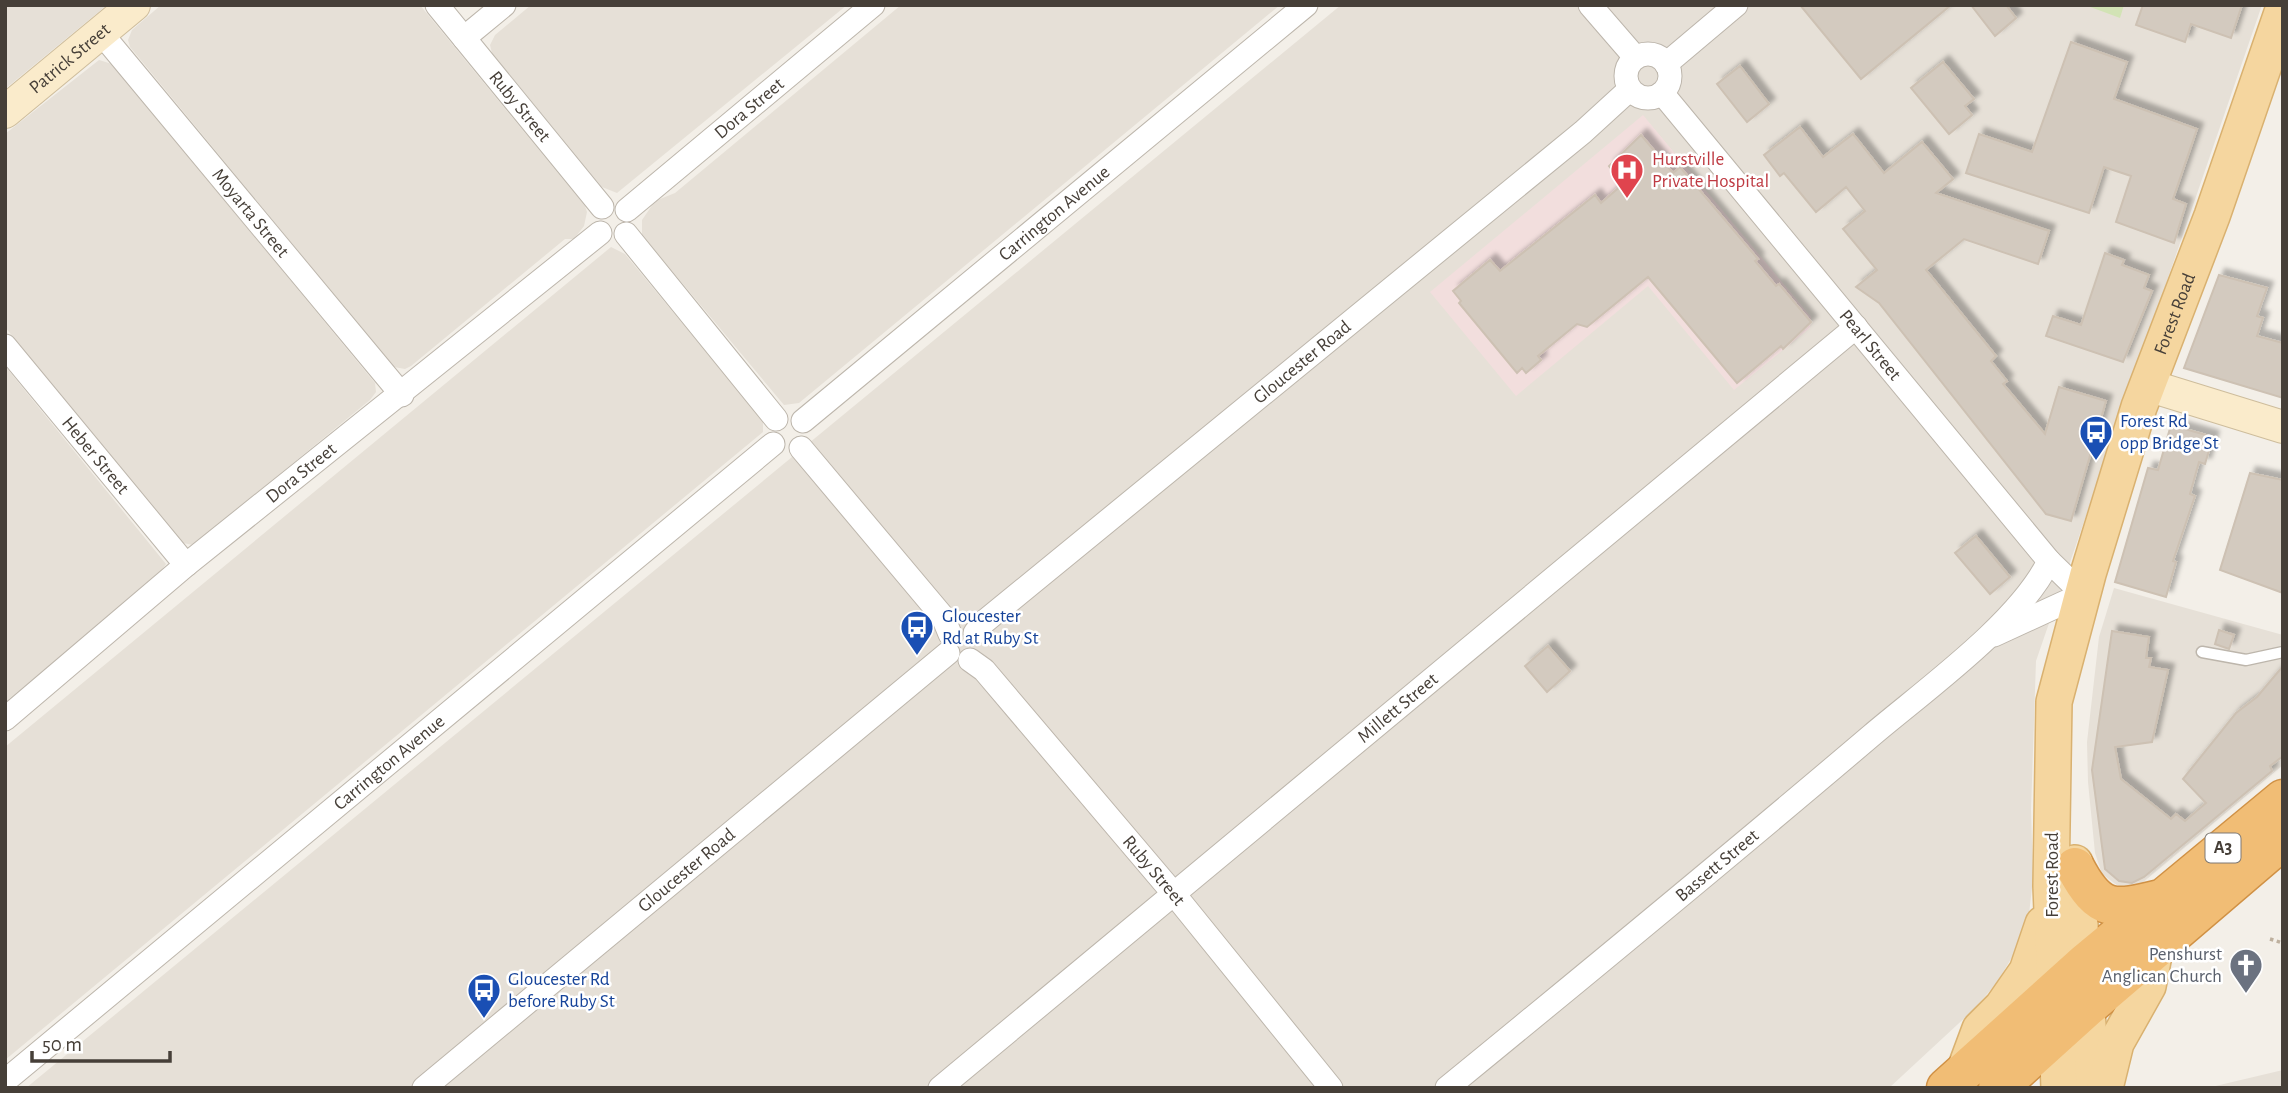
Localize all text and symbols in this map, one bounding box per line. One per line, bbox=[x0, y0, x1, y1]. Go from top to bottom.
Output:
street label: Patrick Street bbox=[26, 19, 114, 97]
street label: Ruby Street bbox=[486, 67, 554, 146]
street label: Dora Street bbox=[711, 74, 788, 142]
place label: Hurstville Private Hospital bbox=[1652, 150, 1769, 191]
hospital icon: Hurstville Private Hospital bbox=[1608, 151, 1646, 200]
street label: Carrington Avenue bbox=[995, 162, 1113, 264]
street label: Moyarta Street bbox=[208, 165, 293, 261]
street label: Forest Road bbox=[2150, 270, 2199, 357]
street label: Pearl Street bbox=[1836, 306, 1905, 384]
street label: Gloucester Road bbox=[1250, 317, 1354, 407]
place label: Forest Rd opp Bridge St bbox=[2120, 412, 2219, 453]
street label: Heber Street bbox=[58, 413, 133, 498]
bus stop icon: Forest Rd opp Bridge St bbox=[2077, 413, 2115, 462]
street label: Dora Street bbox=[262, 439, 340, 507]
place label: Gloucester Rd at Ruby St bbox=[942, 607, 1038, 648]
bus stop icon: Gloucester Rd at Ruby St bbox=[898, 608, 936, 657]
street label: Millett Street bbox=[1354, 669, 1441, 746]
street label: Carrington Avenue bbox=[330, 711, 448, 814]
street label: Gloucester Road bbox=[634, 825, 739, 916]
street label: Bassett Street bbox=[1672, 825, 1762, 905]
street label: Ruby Street bbox=[1119, 832, 1189, 909]
street label: Forest Road bbox=[2043, 832, 2062, 918]
road number: A3 bbox=[2206, 834, 2240, 862]
place label: Penshurst Anglican Church bbox=[2102, 945, 2222, 986]
church icon: Penshurst Anglican Church bbox=[2227, 946, 2265, 995]
place label: Gloucester Rd before Ruby St bbox=[508, 970, 615, 1011]
bus stop icon: Gloucester Rd before Ruby St bbox=[465, 971, 503, 1020]
scale bar bbox=[32, 1020, 170, 1064]
text: 50 m bbox=[42, 1034, 82, 1055]

